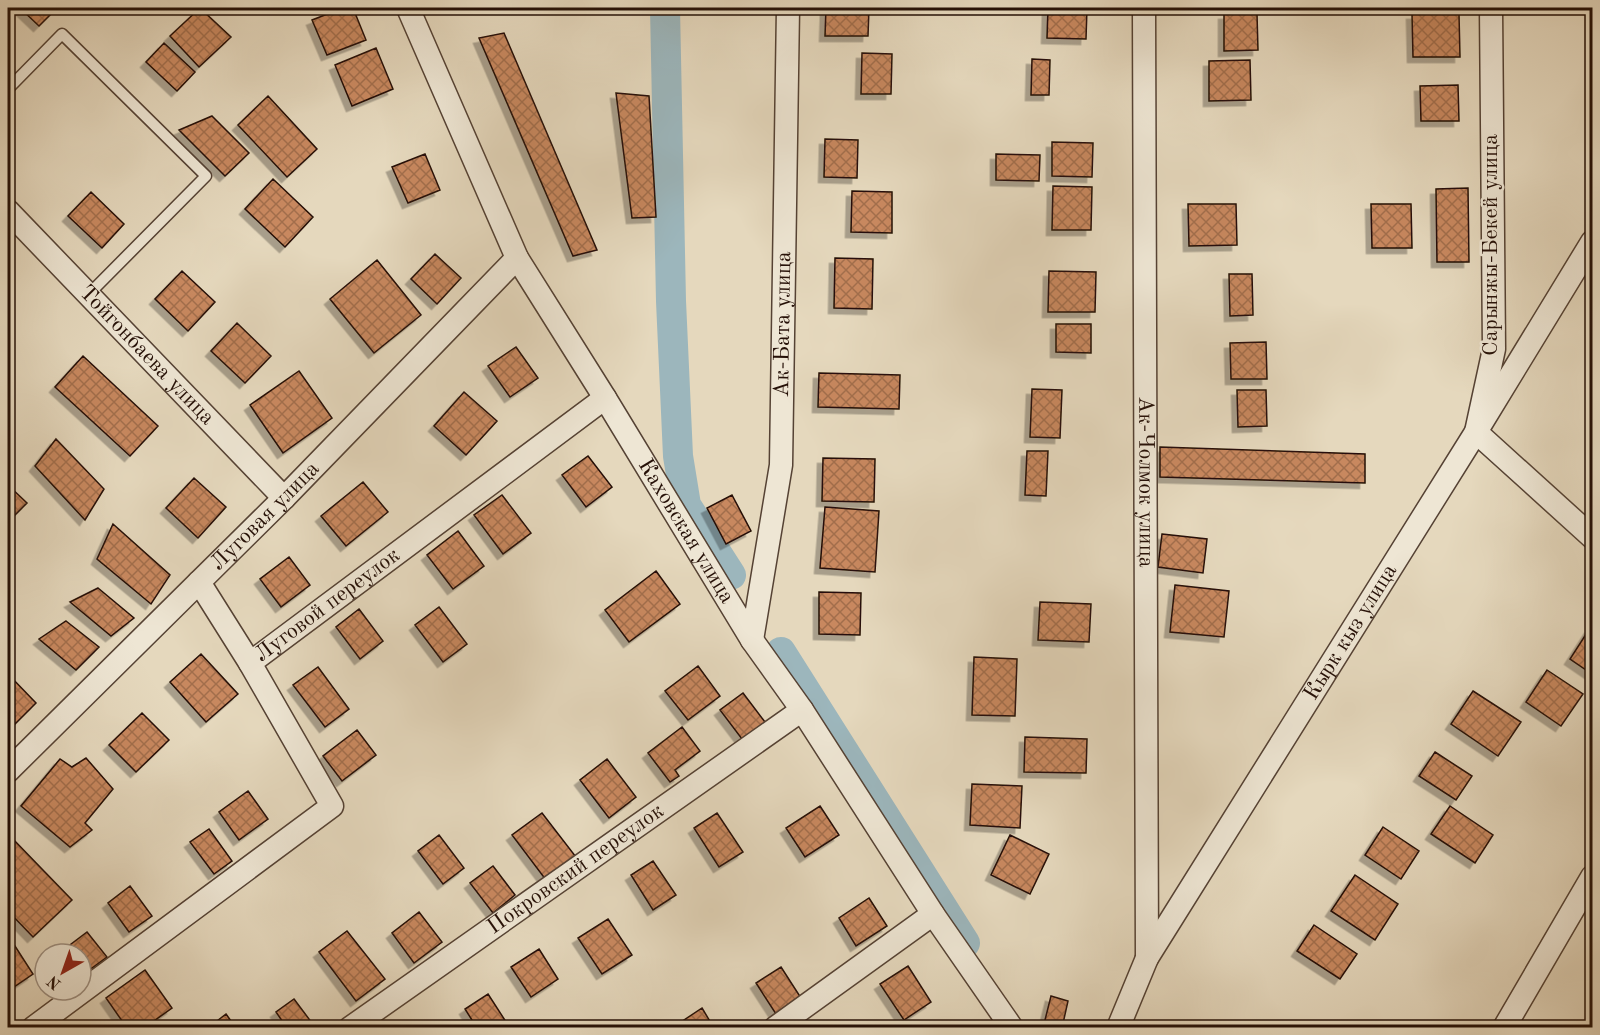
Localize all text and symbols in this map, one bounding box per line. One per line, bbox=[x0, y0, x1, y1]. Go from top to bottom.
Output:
street label: Сарынжы-Бекей улица bbox=[1480, 134, 1502, 356]
street label: Ак-Бата улица bbox=[771, 251, 795, 398]
street label: Тойгонбаева улица bbox=[75, 281, 219, 429]
street label: Ак-Чолмок улица bbox=[1134, 396, 1157, 568]
street label: Каховская улица bbox=[634, 455, 738, 607]
street label: Луговая улица bbox=[207, 458, 324, 575]
street label: Луговой переулок bbox=[251, 544, 404, 666]
street label: Кырк кыз улица bbox=[1300, 560, 1401, 704]
street label: Покровский переулок bbox=[484, 800, 668, 939]
north arrow bbox=[33, 942, 93, 1002]
text: N bbox=[44, 971, 64, 992]

